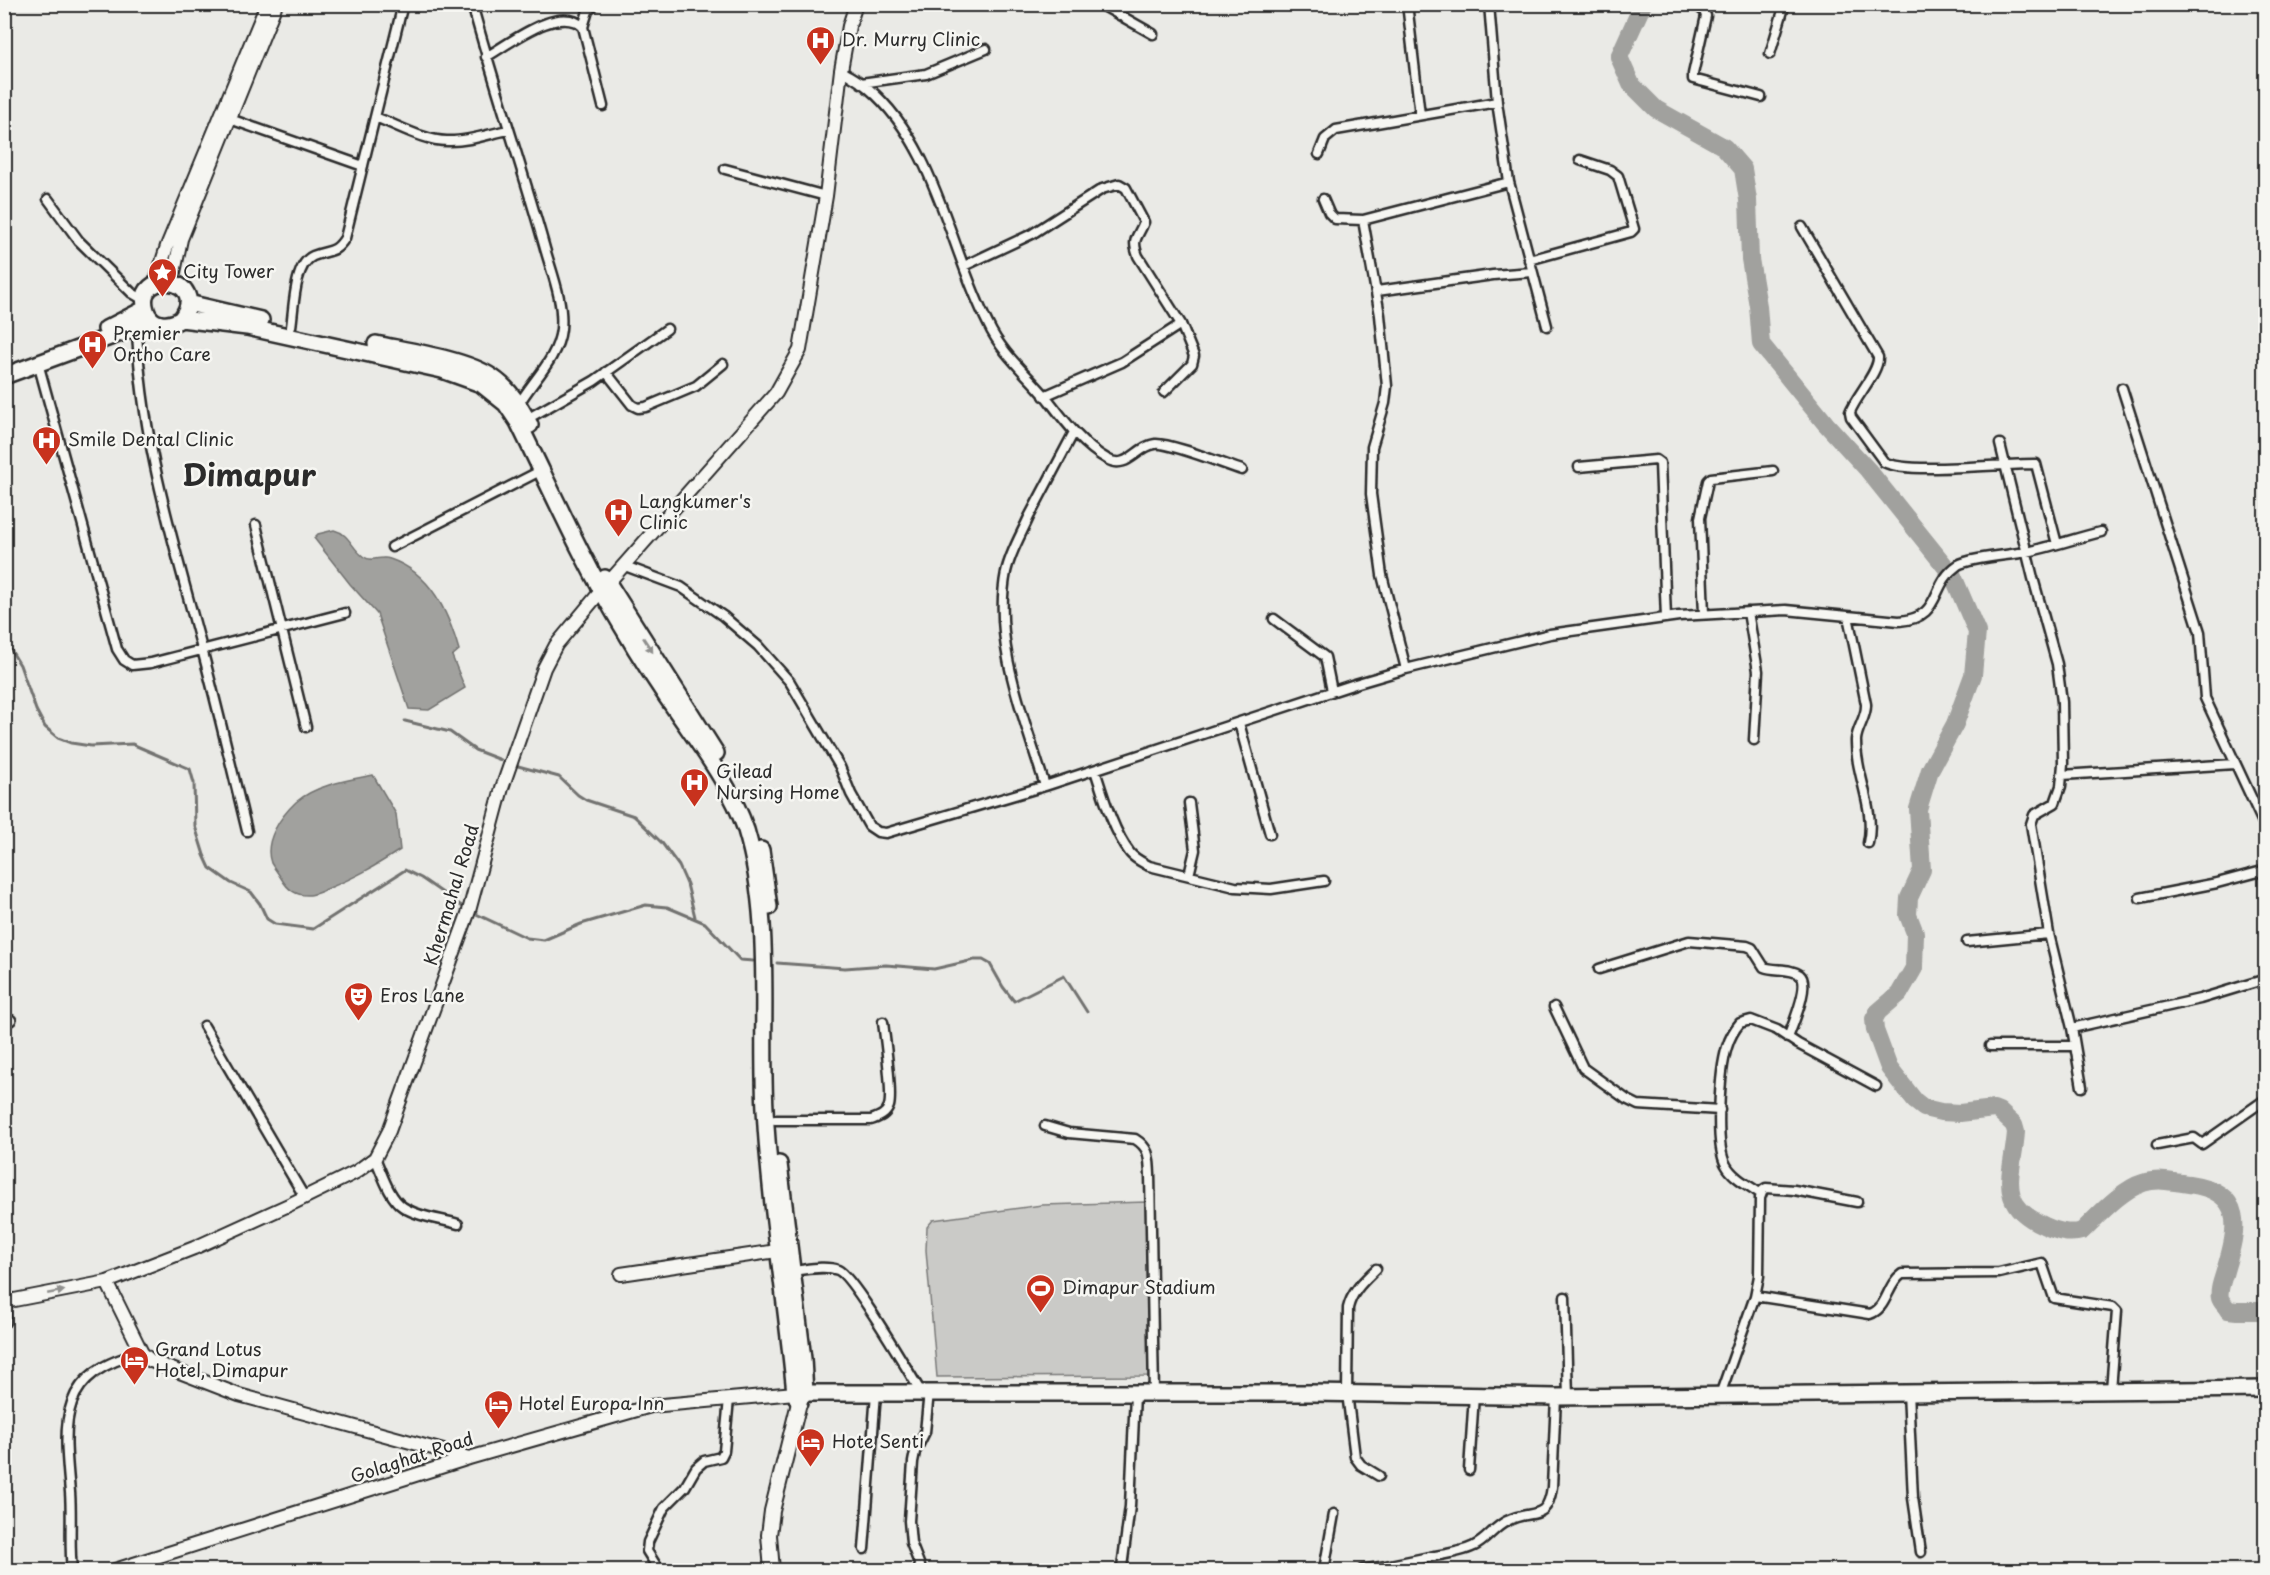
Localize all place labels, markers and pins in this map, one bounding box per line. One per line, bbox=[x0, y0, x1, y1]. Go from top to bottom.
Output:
hospital icon: Dr. Murry Clinic bbox=[805, 24, 837, 66]
place label: Dr. Murry Clinic bbox=[842, 25, 980, 52]
place icon: City Tower bbox=[146, 256, 178, 298]
place label: City Tower bbox=[183, 257, 275, 284]
place label: Premier Ortho Care bbox=[113, 319, 211, 367]
hospital icon: Premier Ortho Care bbox=[76, 328, 108, 370]
hospital icon: Smile Dental Clinic bbox=[31, 424, 63, 466]
place label: Smile Dental Clinic bbox=[68, 425, 234, 452]
place label: Langkumer's Clinic bbox=[639, 487, 751, 535]
hospital icon: Langkumer's Clinic bbox=[602, 496, 634, 538]
place label: Gilead Nursing Home bbox=[716, 757, 840, 805]
hospital icon: Gilead Nursing Home bbox=[679, 766, 711, 808]
theatre icon: Eros Lane bbox=[343, 980, 375, 1022]
place label: Eros Lane bbox=[380, 981, 465, 1008]
sports icon: Dimapur Stadium bbox=[1025, 1272, 1057, 1314]
place label: Dimapur Stadium bbox=[1062, 1273, 1216, 1300]
place label: Grand Lotus Hotel, Dimapur bbox=[155, 1335, 288, 1383]
hotel icon: Grand Lotus Hotel, Dimapur bbox=[118, 1344, 150, 1386]
hotel icon: Hotel Europa Inn bbox=[482, 1388, 514, 1430]
place label: Hotel Europa Inn bbox=[519, 1389, 664, 1416]
hotel icon: Hote Senti bbox=[795, 1426, 827, 1468]
place label: Hote Senti bbox=[832, 1427, 924, 1454]

